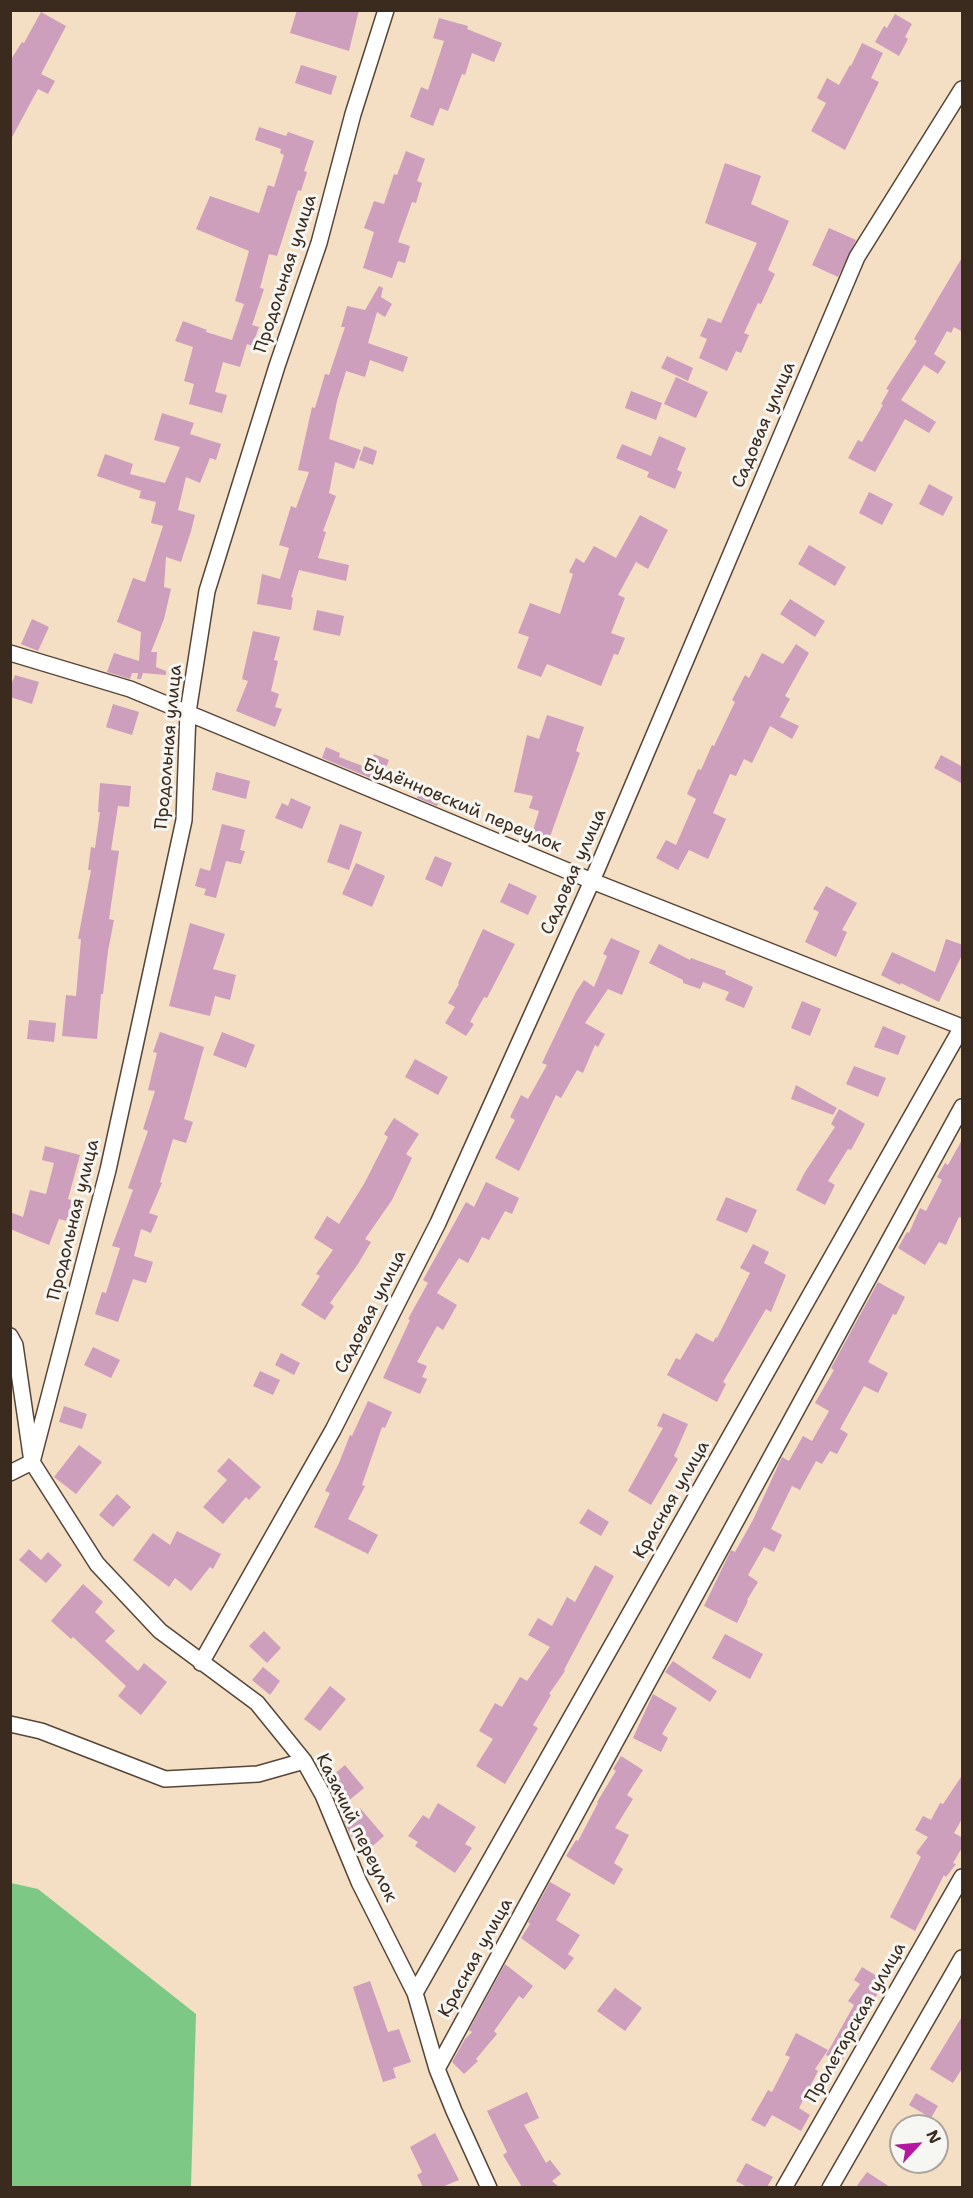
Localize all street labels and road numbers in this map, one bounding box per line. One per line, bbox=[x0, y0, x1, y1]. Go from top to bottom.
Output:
street label: Продольная улица bbox=[250, 192, 322, 356]
street label: Садовая улица bbox=[728, 359, 800, 491]
street label: Продольная улица bbox=[151, 664, 187, 830]
street label: Будённовский переулок bbox=[359, 754, 565, 858]
street label: Садовая улица bbox=[537, 806, 611, 938]
street label: Продольная улица bbox=[44, 1137, 104, 1303]
street label: Садовая улица bbox=[331, 1247, 411, 1377]
street label: Красная улица bbox=[629, 1437, 715, 1563]
street label: Казачий переулок bbox=[311, 1750, 401, 1906]
street label: Красная улица bbox=[434, 1895, 518, 2021]
street label: Пролетарская улица bbox=[801, 1939, 911, 2107]

